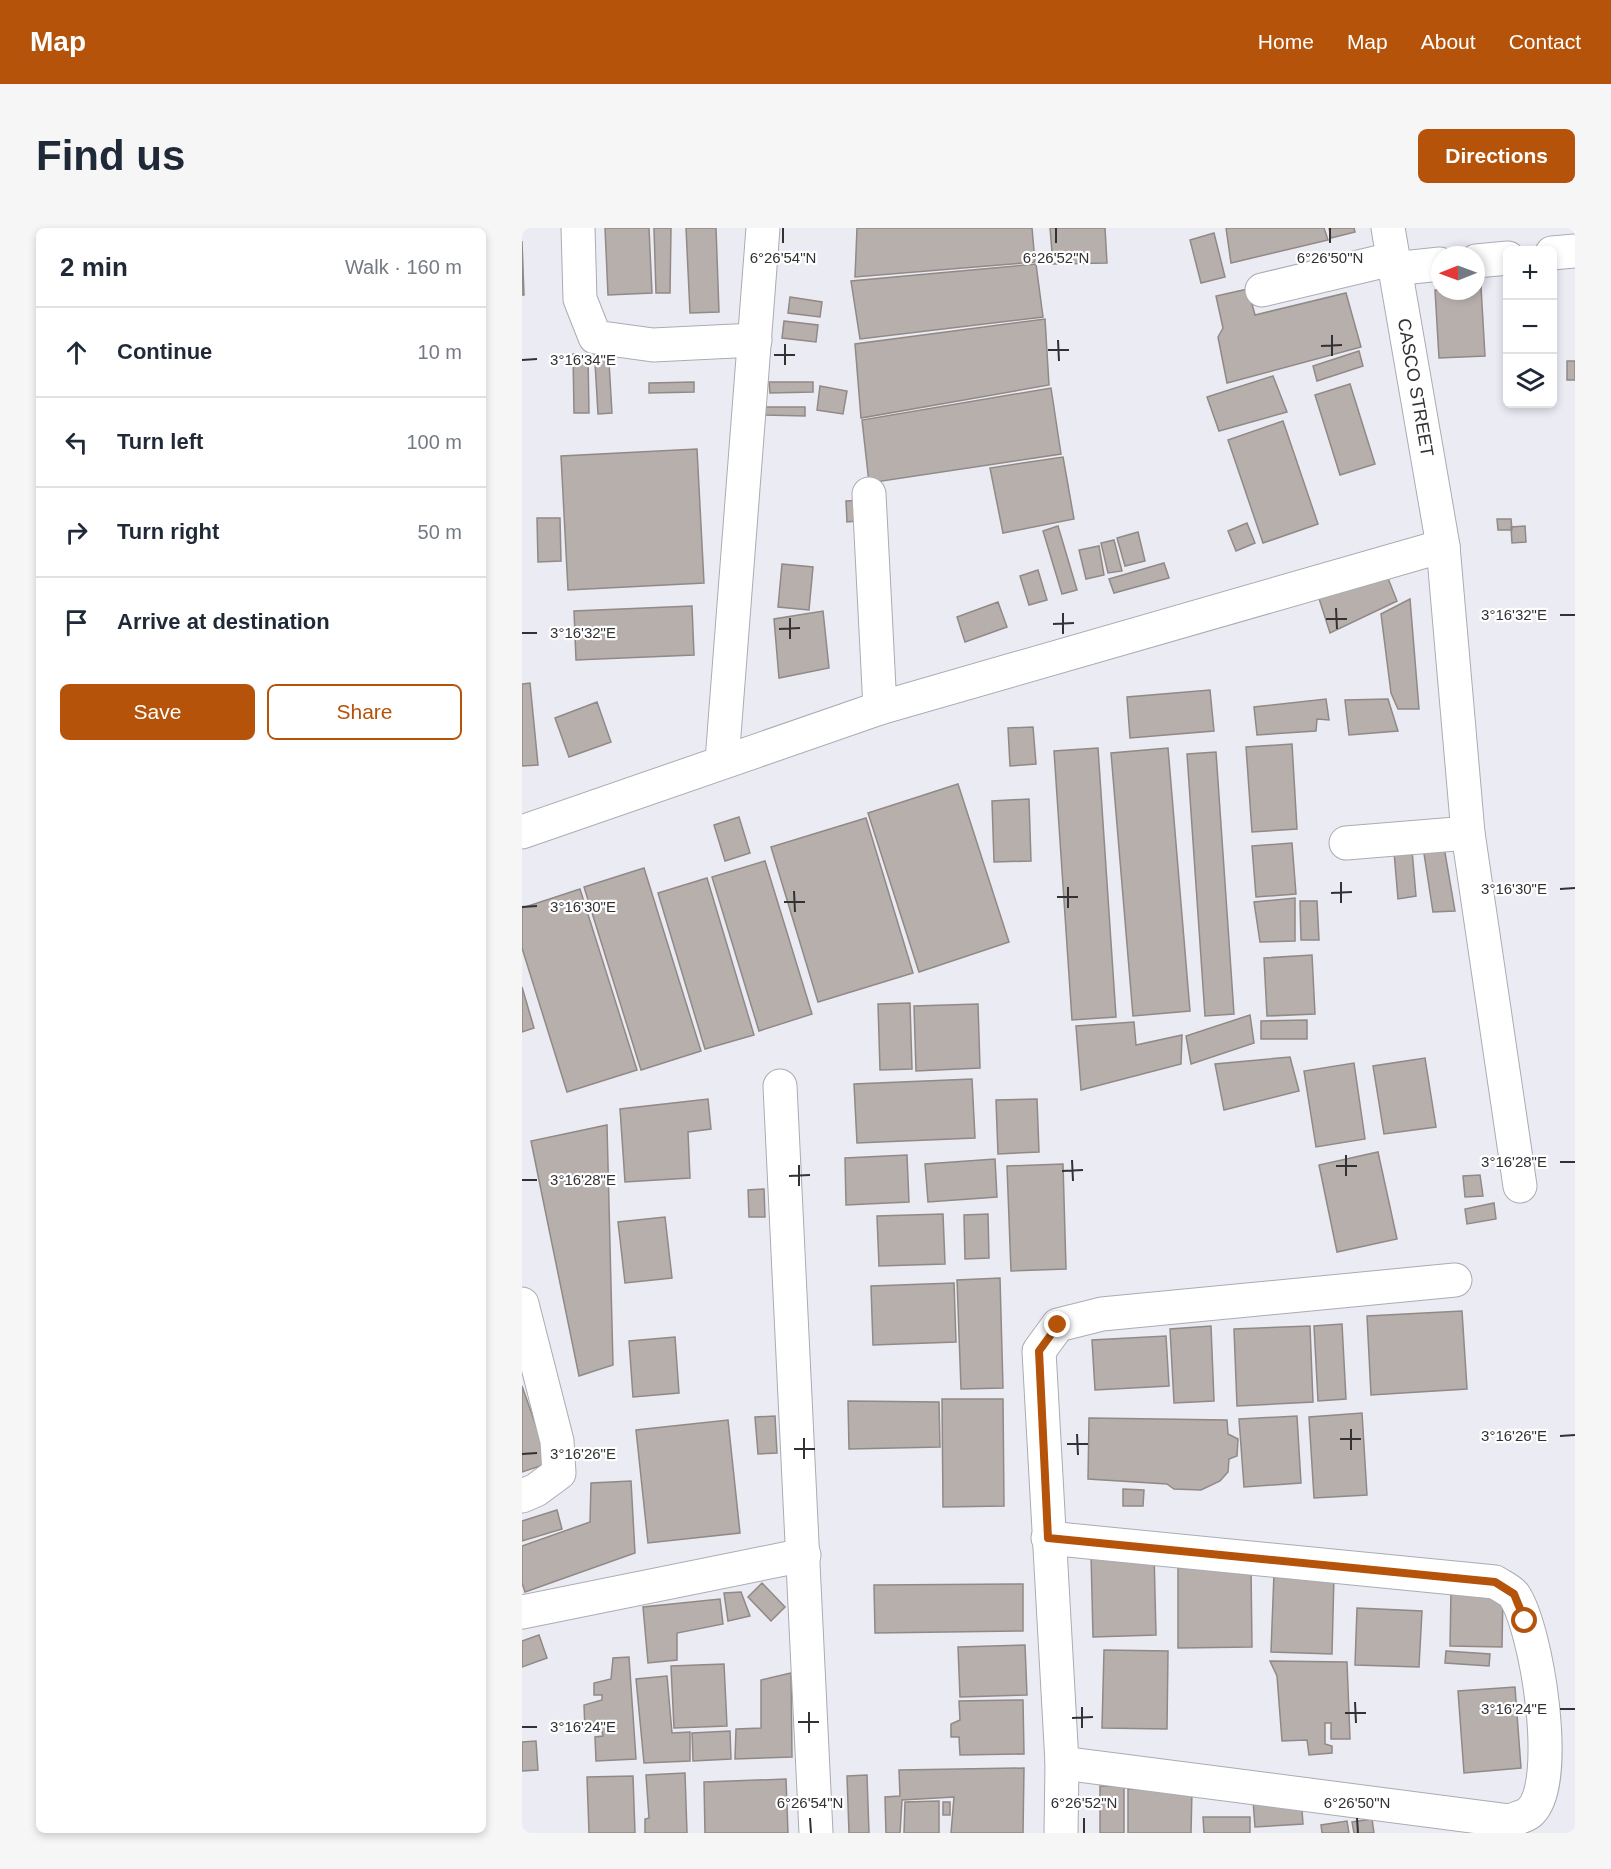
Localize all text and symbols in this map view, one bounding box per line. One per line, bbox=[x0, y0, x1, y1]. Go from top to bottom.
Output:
text: Map bbox=[30, 26, 86, 57]
text: Home bbox=[1258, 30, 1314, 53]
text: Map bbox=[1347, 30, 1388, 53]
text: About bbox=[1421, 30, 1476, 53]
text: Contact bbox=[1509, 30, 1581, 53]
button: Directions bbox=[1418, 129, 1575, 183]
text: Find us bbox=[36, 132, 185, 179]
north arrow bbox=[1431, 246, 1485, 300]
map controls bbox=[1503, 246, 1557, 408]
button: + bbox=[1503, 246, 1557, 300]
text: 6°26'54"N bbox=[750, 249, 816, 266]
text: 6°26'52"N bbox=[1023, 249, 1089, 266]
text: 6°26'50"N bbox=[1297, 249, 1363, 266]
text: 2 min bbox=[60, 252, 128, 282]
text: Walk · 160 m bbox=[345, 256, 462, 278]
button: − bbox=[1503, 300, 1557, 354]
street label: CASCO STREET bbox=[1394, 317, 1437, 458]
icon: ahead bbox=[60, 336, 93, 369]
text: Continue bbox=[117, 339, 212, 364]
text: 10 m bbox=[418, 341, 462, 363]
text: 3°16'34"E bbox=[550, 351, 616, 368]
button: layers bbox=[1503, 354, 1557, 408]
icon: left bbox=[60, 426, 93, 459]
text: Turn left bbox=[117, 429, 203, 454]
text: 100 m bbox=[406, 431, 462, 453]
icon: right bbox=[60, 516, 93, 549]
text: Turn right bbox=[117, 519, 219, 544]
text: 50 m bbox=[418, 521, 462, 543]
icon: arrive bbox=[60, 606, 93, 639]
text: 3°16'32"E bbox=[1481, 606, 1547, 623]
text: Arrive at destination bbox=[117, 609, 330, 634]
text: 3°16'32"E bbox=[550, 624, 616, 641]
button: Save bbox=[60, 684, 255, 740]
button: Share bbox=[267, 684, 462, 740]
text: 3°16'30"E bbox=[1481, 880, 1547, 897]
text: 3°16'30"E bbox=[550, 898, 616, 915]
text: 3°16'28"E bbox=[1481, 1153, 1547, 1170]
text: 3°16'28"E bbox=[550, 1171, 616, 1188]
route end bbox=[1044, 1311, 1070, 1337]
text: 3°16'26"E bbox=[1481, 1427, 1547, 1444]
text: 3°16'26"E bbox=[550, 1445, 616, 1462]
route start bbox=[1511, 1607, 1537, 1633]
text: 3°16'24"E bbox=[1481, 1700, 1547, 1717]
text: 3°16'24"E bbox=[550, 1718, 616, 1735]
text: 6°26'54"N bbox=[777, 1794, 843, 1811]
text: 6°26'52"N bbox=[1051, 1794, 1117, 1811]
text: 6°26'50"N bbox=[1324, 1794, 1390, 1811]

